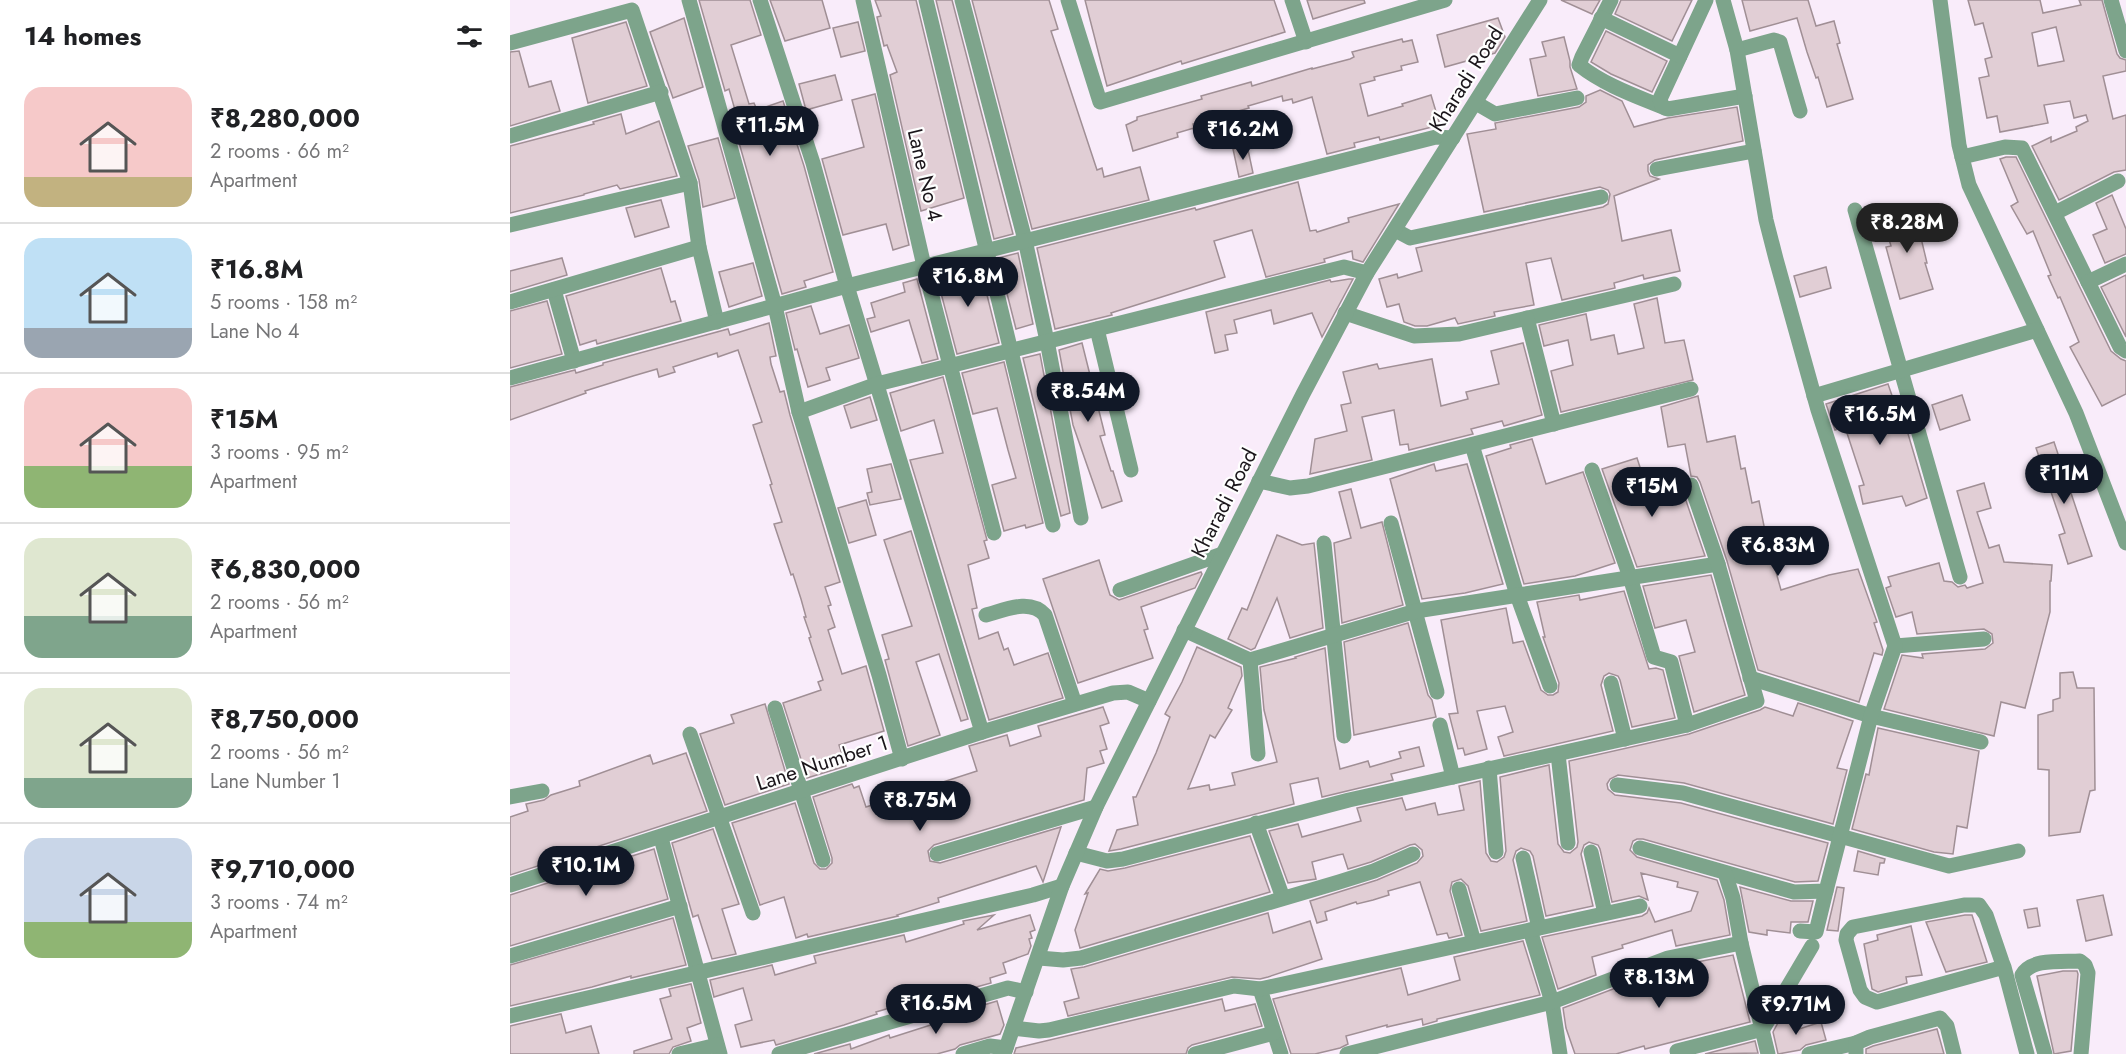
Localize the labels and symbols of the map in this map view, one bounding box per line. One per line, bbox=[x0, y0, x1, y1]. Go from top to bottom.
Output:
street label: Kharadi Road bbox=[1422, 20, 1510, 138]
pin: ₹11.5M bbox=[721, 106, 819, 157]
pin: ₹16.2M bbox=[1194, 110, 1292, 161]
street label: Lane No 4 bbox=[900, 126, 950, 224]
pin: ₹8.28M bbox=[1858, 203, 1956, 254]
pin: ₹16.8M bbox=[919, 257, 1017, 308]
pin: ₹8.54M bbox=[1039, 372, 1137, 423]
pin: ₹16.5M bbox=[1831, 395, 1929, 446]
street label: Kharadi Road bbox=[1184, 443, 1264, 563]
pin: ₹11M bbox=[2028, 454, 2100, 505]
pin: ₹15M bbox=[1616, 467, 1688, 518]
pin: ₹6.83M bbox=[1729, 526, 1827, 577]
street label: Lane Number 1 bbox=[752, 728, 892, 798]
pin: ₹8.75M bbox=[871, 781, 969, 832]
pin: ₹10.1M bbox=[537, 846, 635, 897]
pin: ₹8.13M bbox=[1610, 958, 1708, 1009]
pin: ₹16.5M bbox=[887, 984, 985, 1035]
pin: ₹9.71M bbox=[1747, 985, 1845, 1036]

